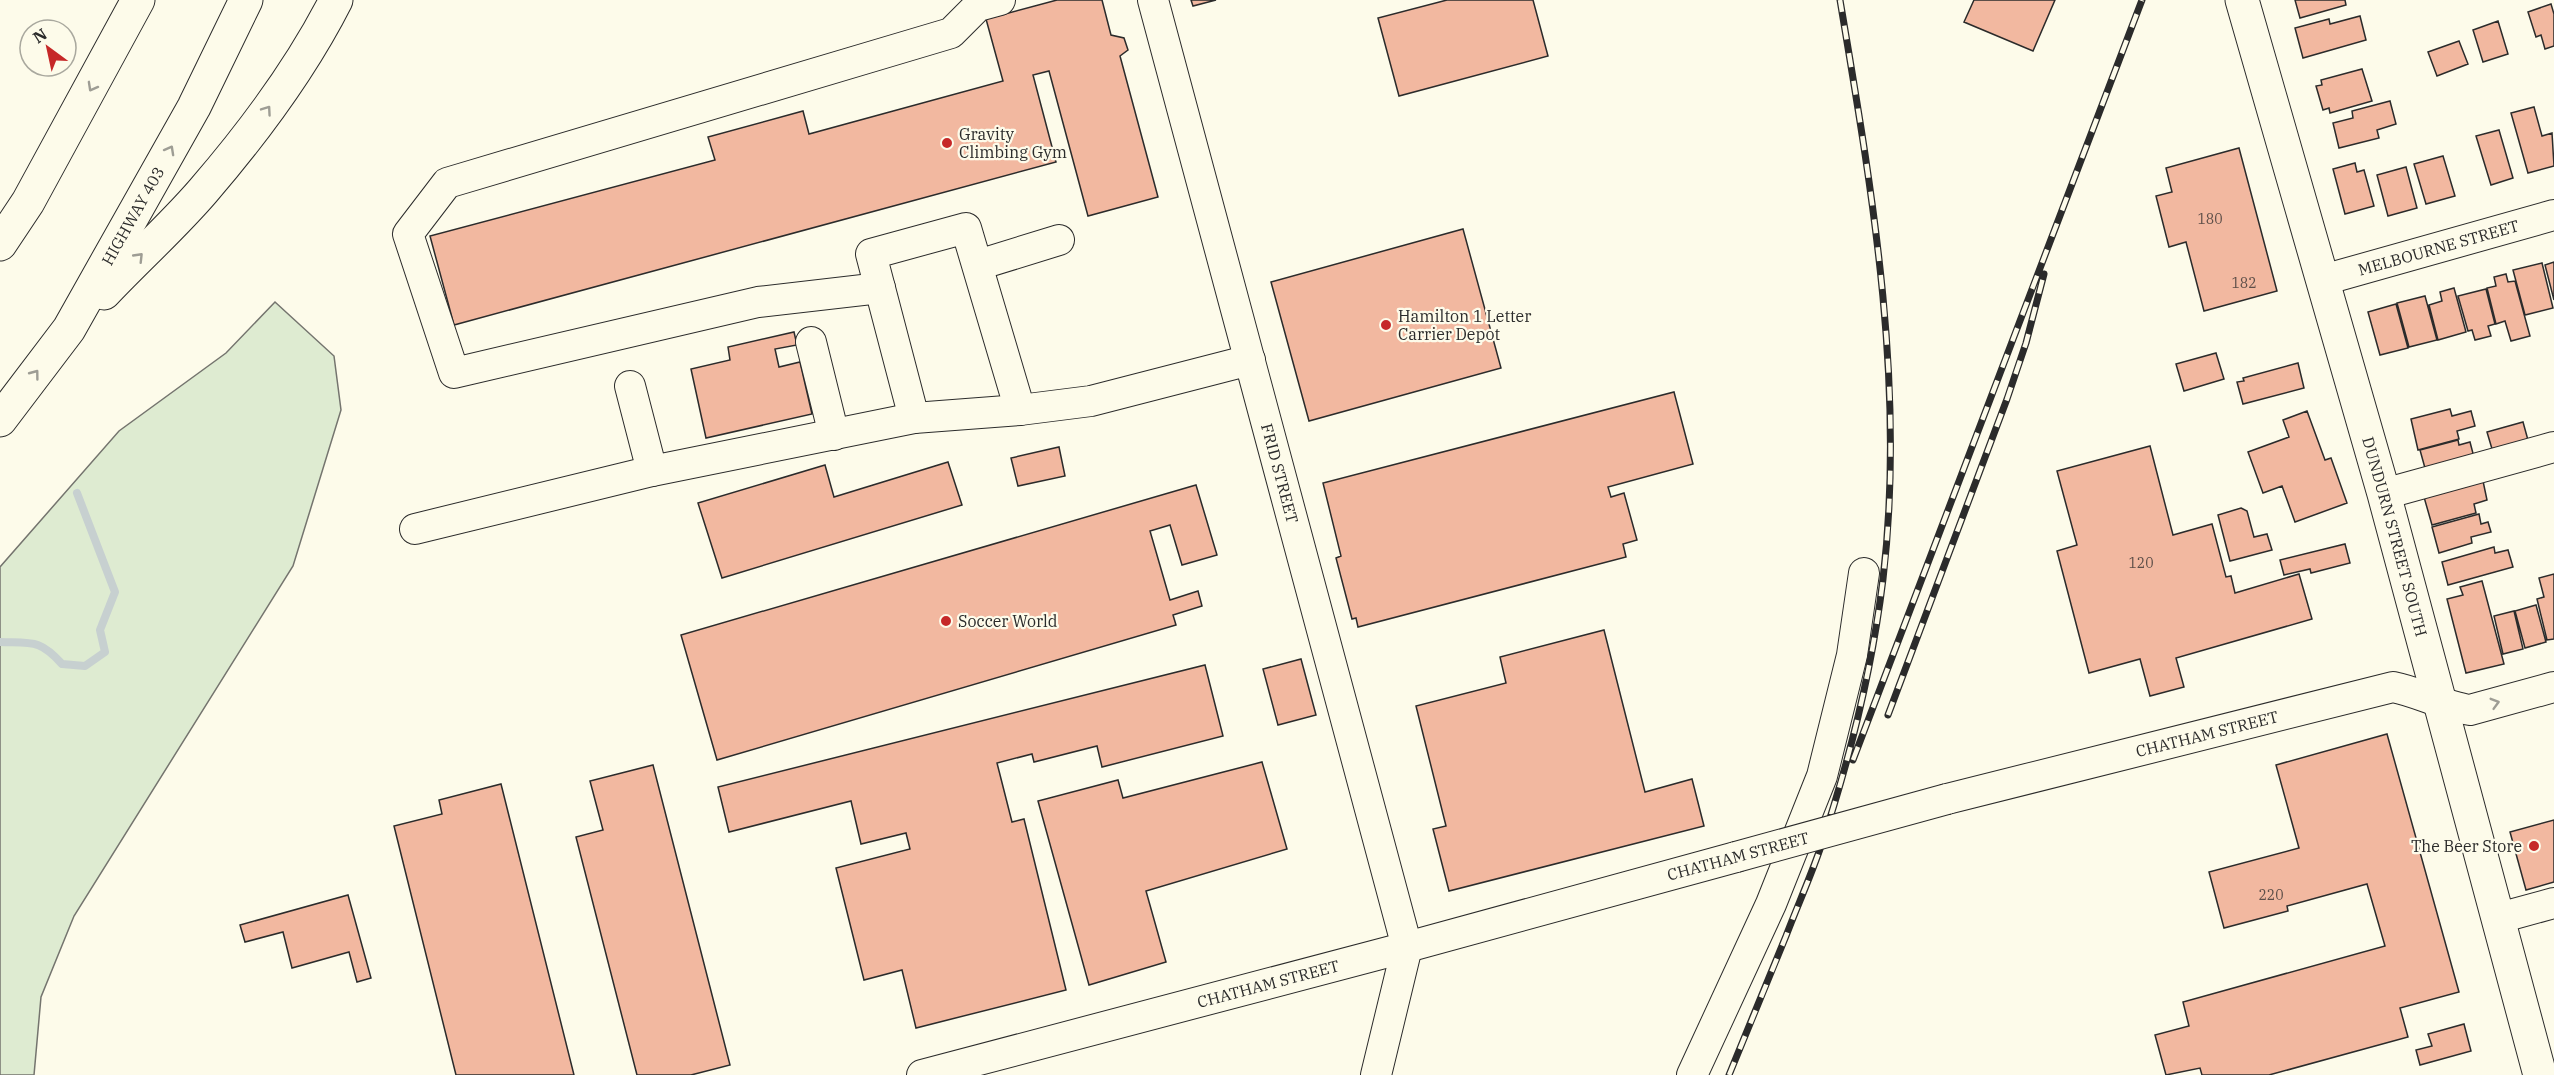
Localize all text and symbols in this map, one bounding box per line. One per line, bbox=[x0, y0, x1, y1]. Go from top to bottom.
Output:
north arrow bbox=[18, 18, 78, 78]
text: N bbox=[29, 24, 51, 47]
one-way arrow bbox=[88, 80, 99, 91]
one-way arrow bbox=[260, 105, 271, 116]
place label: Gravity Climbing Gym bbox=[959, 124, 1067, 162]
marker: Gravity Climbing Gym bbox=[940, 136, 954, 150]
one-way arrow bbox=[163, 146, 174, 156]
street label: HIGHWAY 403 bbox=[97, 163, 168, 269]
house number: 180 bbox=[2197, 210, 2223, 228]
street label: MELBOURNE STREET bbox=[2356, 215, 2521, 280]
one-way arrow bbox=[132, 253, 143, 263]
house number: 182 bbox=[2231, 274, 2257, 292]
place label: Hamilton 1 Letter Carrier Depot bbox=[1398, 306, 1531, 344]
marker: Hamilton 1 Letter Carrier Depot bbox=[1379, 318, 1393, 332]
one-way arrow bbox=[27, 370, 38, 381]
street label: FRID STREET bbox=[1257, 421, 1303, 525]
street label: DUNDURN STREET SOUTH bbox=[2358, 434, 2432, 639]
house number: 120 bbox=[2128, 554, 2154, 572]
place label: Soccer World bbox=[958, 611, 1058, 631]
marker: Soccer World bbox=[939, 614, 953, 628]
one-way arrow bbox=[2490, 698, 2500, 711]
street label: CHATHAM STREET bbox=[2134, 706, 2280, 761]
street label: CHATHAM STREET bbox=[1665, 827, 1811, 885]
place label: The Beer Store bbox=[2411, 836, 2522, 856]
marker: The Beer Store bbox=[2527, 839, 2541, 853]
house number: 220 bbox=[2258, 886, 2284, 904]
street label: CHATHAM STREET bbox=[1195, 955, 1341, 1012]

